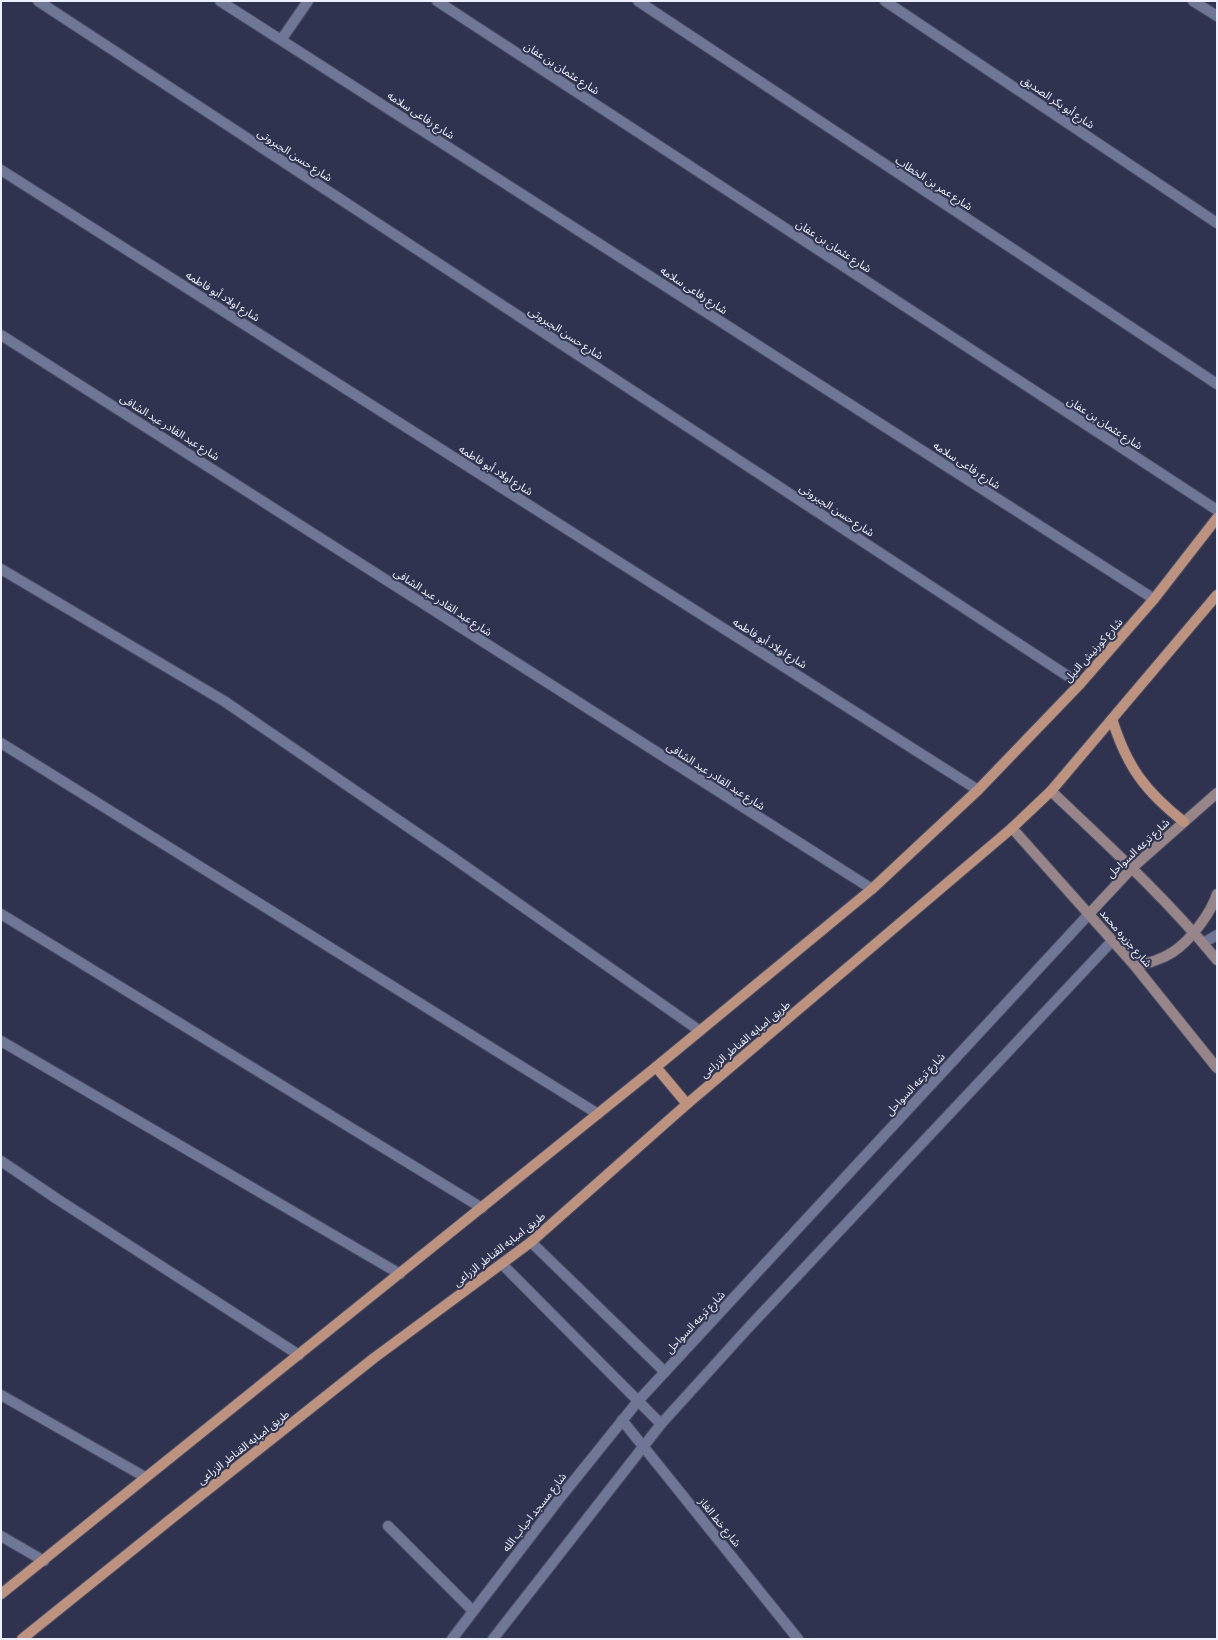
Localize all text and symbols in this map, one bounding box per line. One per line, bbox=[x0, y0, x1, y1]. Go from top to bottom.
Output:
street label: شارع عثمان بن عفان bbox=[521, 39, 602, 99]
street label: شارع أبو بكر الصديق bbox=[1018, 73, 1097, 133]
street label: شارع رفاعى سلامه bbox=[384, 89, 457, 143]
street label: شارع حسن الجبروتى bbox=[254, 126, 335, 185]
street label: شارع عمر بن الخطاب bbox=[892, 154, 975, 214]
street label: شارع عثمان بن عفان bbox=[793, 217, 874, 277]
street label: شارع رفاعى سلامه bbox=[657, 264, 730, 318]
street label: شارع اولاد أبو فاطمه bbox=[183, 268, 263, 325]
street label: شارع حسن الجبروتى bbox=[525, 304, 606, 363]
street label: شارع عبد القادر عبد الشافى bbox=[117, 392, 222, 464]
street label: شارع عثمان بن عفان bbox=[1064, 394, 1145, 454]
street label: شارع رفاعى سلامه bbox=[930, 439, 1003, 493]
street label: شارع اولاد أبو فاطمه bbox=[456, 442, 536, 499]
street label: شارع حسن الجبروتى bbox=[796, 481, 877, 540]
street label: شارع عبد القادر عبد الشافى bbox=[391, 566, 495, 640]
street label: شارع اولاد أبو فاطمه bbox=[730, 615, 810, 672]
street label: شارع كورنيش النيل bbox=[1061, 615, 1126, 686]
street label: شارع عبد القادر عبد الشافى bbox=[664, 740, 768, 814]
street label: شارع ترعه السواحل bbox=[1104, 816, 1173, 881]
street label: شارع جزيره محمد bbox=[1096, 907, 1155, 971]
street label: طريق امبابه القناطر الزراعى bbox=[698, 998, 793, 1081]
street label: شارع ترعه السواحل bbox=[883, 1050, 949, 1119]
street label: طريق امبابه القناطر الزراعى bbox=[451, 1209, 548, 1289]
street label: شارع ترعه السواحل bbox=[663, 1288, 729, 1357]
street label: طريق امبابه القناطر الزراعى bbox=[195, 1407, 292, 1487]
street label: شارع مسجد احباب الله bbox=[499, 1470, 570, 1555]
street label: شارع خط الغاز bbox=[694, 1494, 744, 1550]

